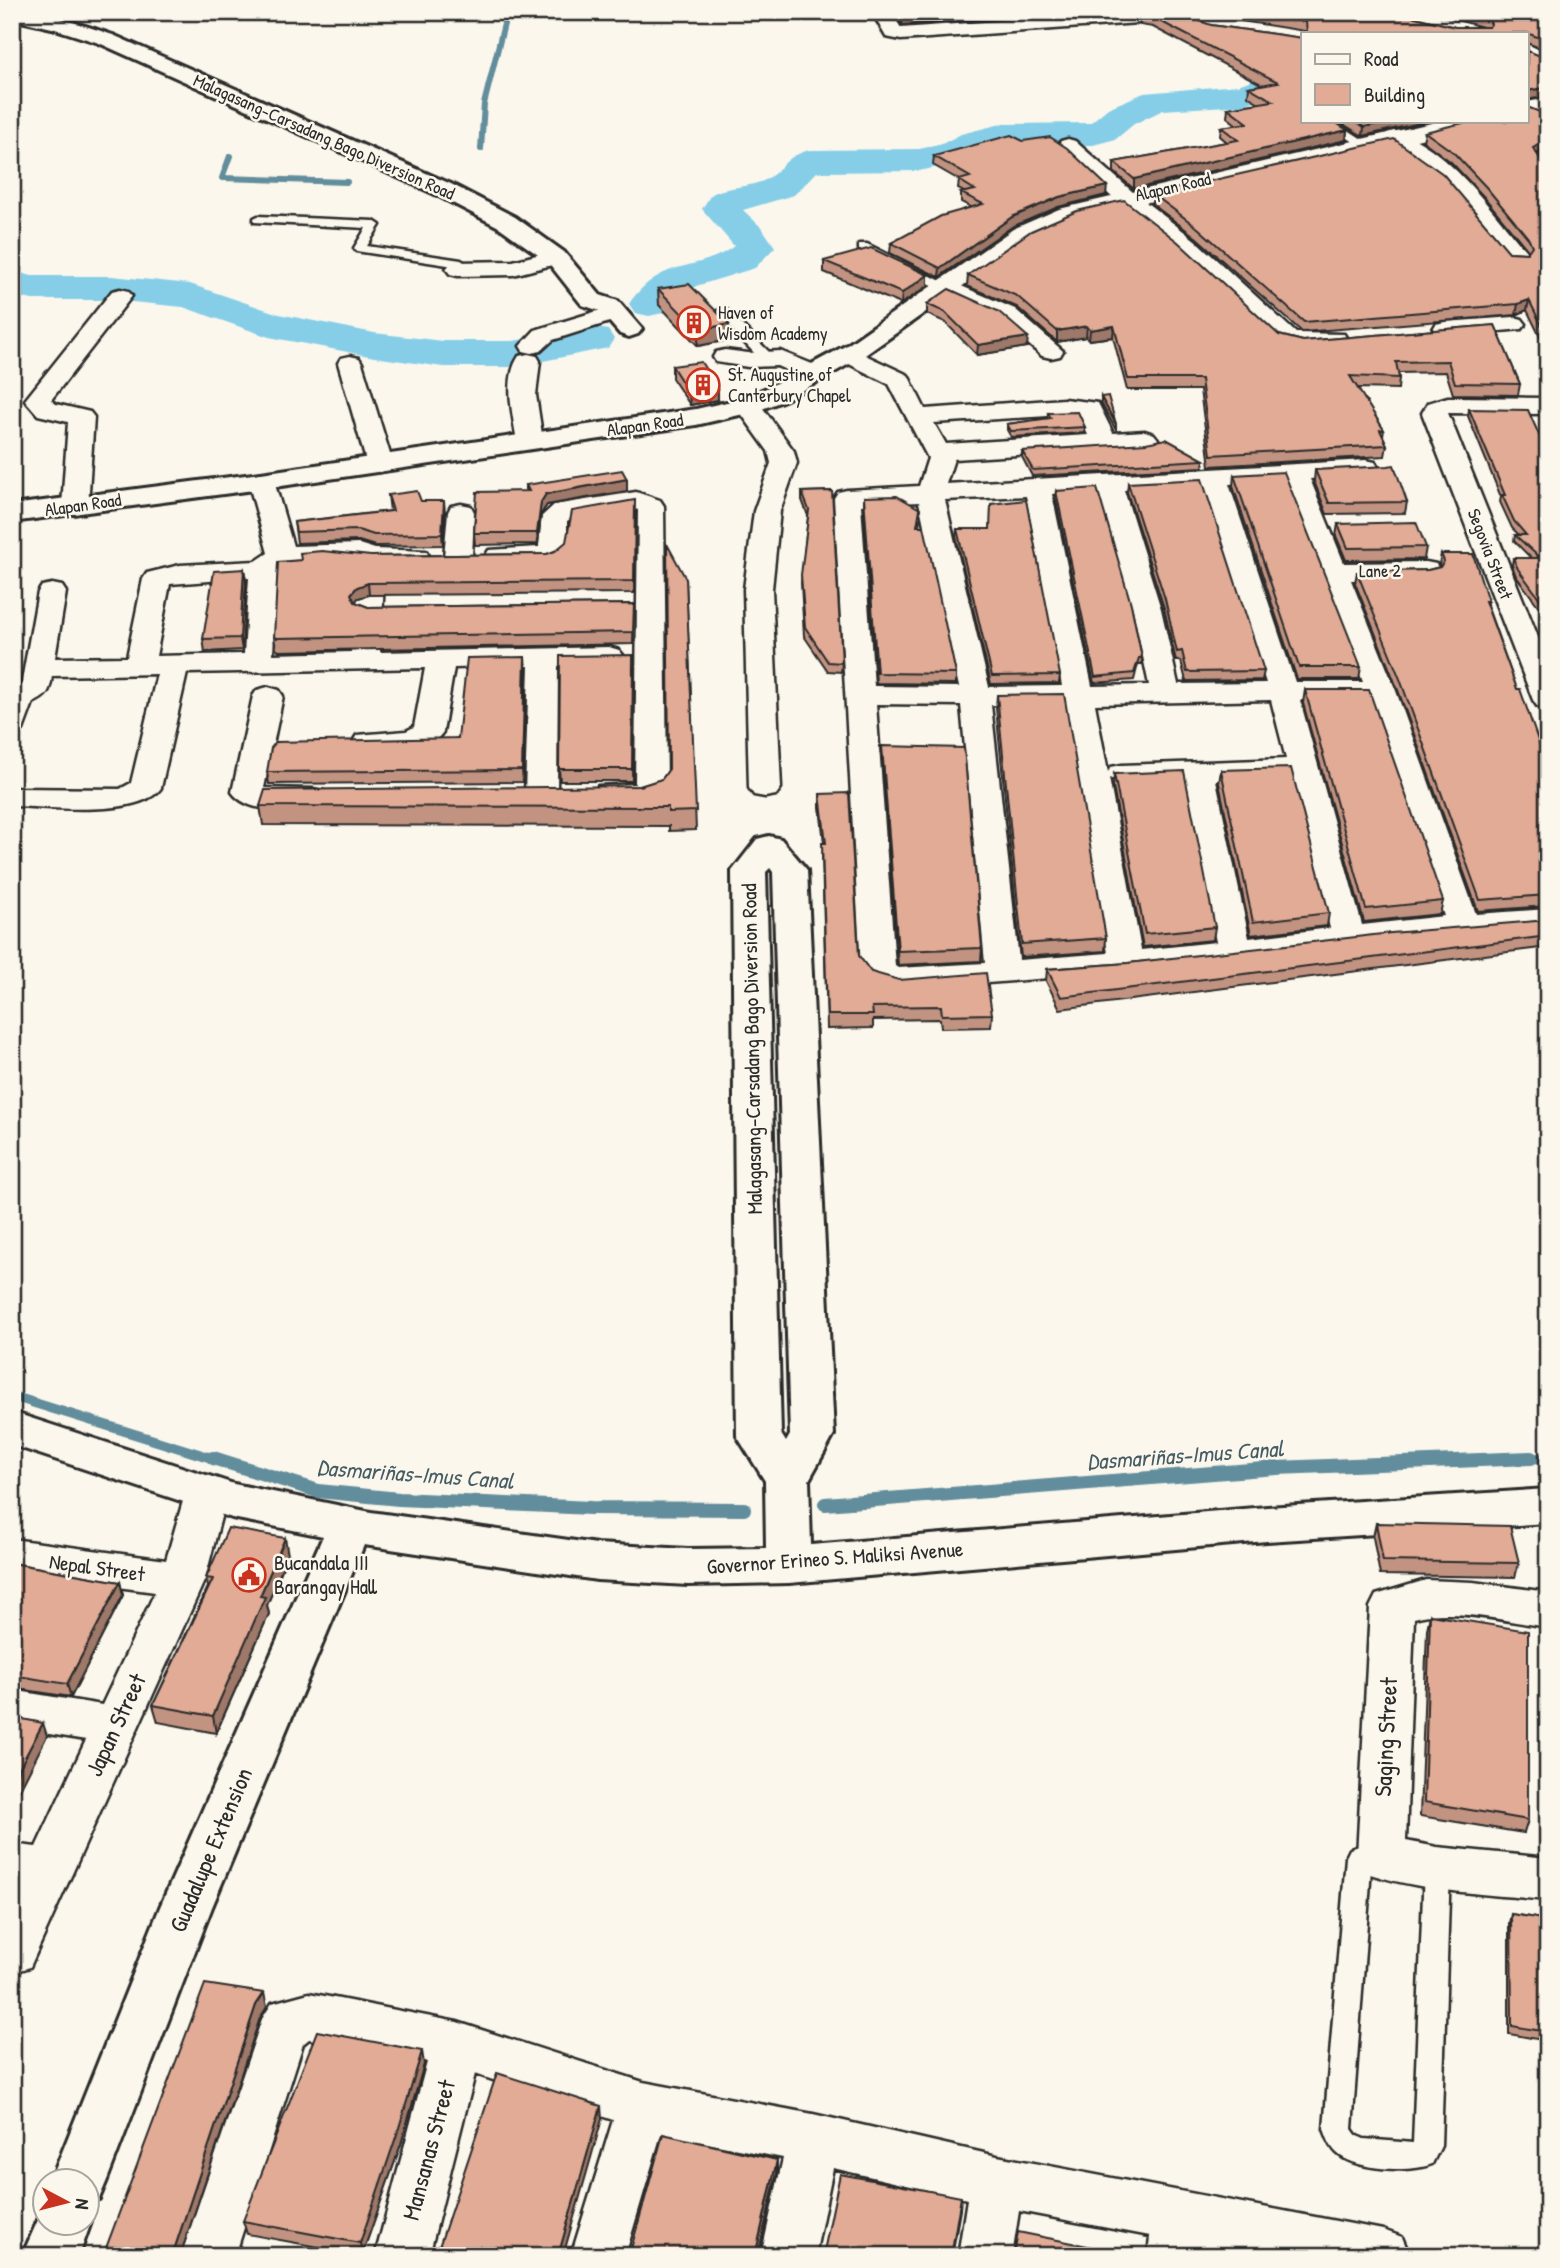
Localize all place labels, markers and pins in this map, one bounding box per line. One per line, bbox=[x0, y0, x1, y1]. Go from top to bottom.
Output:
place label: Haven of Wisdom Academy bbox=[718, 300, 828, 346]
building icon: Haven of Wisdom Academy bbox=[675, 304, 713, 342]
place label: St. Augustine of Canterbury Chapel bbox=[728, 362, 851, 408]
building icon: St. Augustine of Canterbury Chapel bbox=[684, 366, 722, 404]
place label: Bucandala III Barangay Hall bbox=[274, 1548, 378, 1601]
public building icon: Bucandala III Barangay Hall bbox=[230, 1556, 268, 1594]

